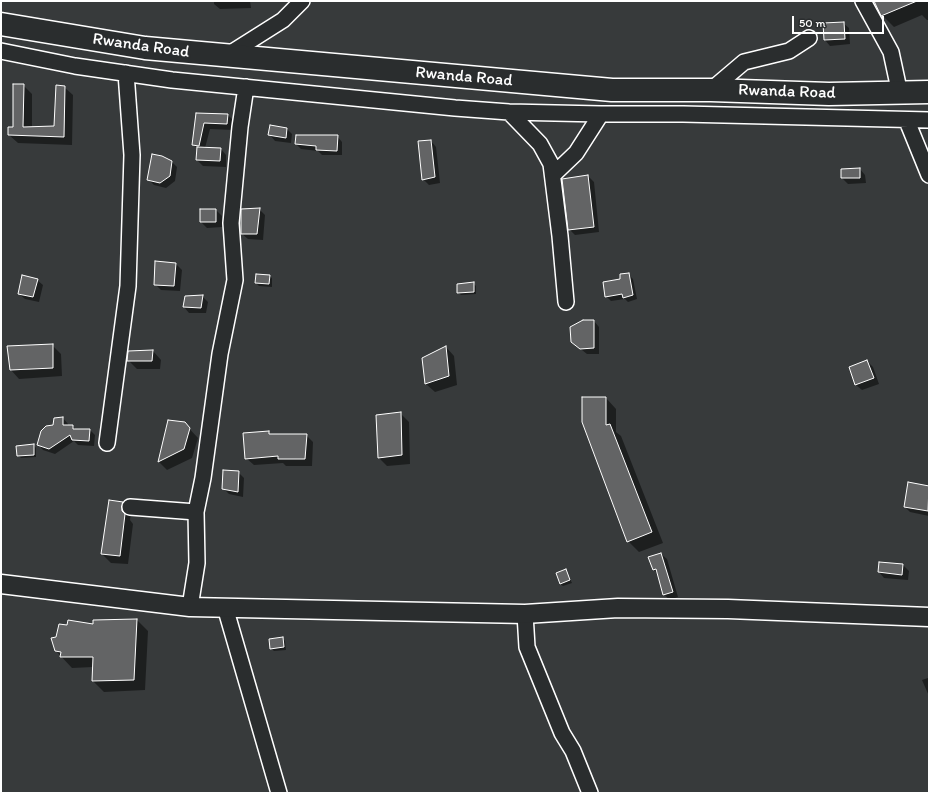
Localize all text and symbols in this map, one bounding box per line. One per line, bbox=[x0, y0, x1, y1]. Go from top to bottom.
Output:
scale bar bbox=[794, 8, 886, 34]
text: 50 m bbox=[799, 16, 825, 30]
street label: Rwanda Road bbox=[91, 29, 191, 63]
street label: Rwanda Road bbox=[414, 63, 514, 91]
street label: Rwanda Road bbox=[738, 80, 836, 104]

